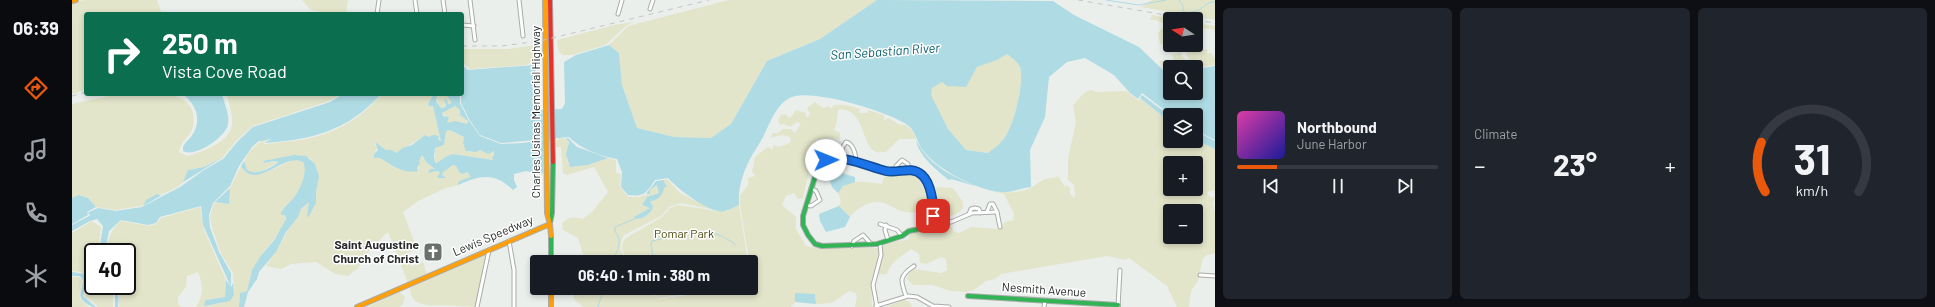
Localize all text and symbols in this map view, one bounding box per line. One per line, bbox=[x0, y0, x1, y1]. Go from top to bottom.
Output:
north arrow bbox=[1163, 12, 1203, 52]
map controls bbox=[1163, 12, 1203, 244]
text: 06:39 bbox=[13, 17, 59, 39]
street label: Charles Usinas Memorial Highway bbox=[528, 25, 542, 198]
text: 250 m bbox=[162, 26, 238, 60]
icon: right bbox=[96, 28, 148, 80]
water label: San Sebastian River bbox=[830, 39, 941, 63]
text: Vista Cove Road bbox=[162, 60, 287, 82]
button: search bbox=[1163, 60, 1203, 100]
icon: directions bbox=[22, 74, 50, 102]
button: layers bbox=[1163, 108, 1203, 148]
text: Northbound bbox=[1297, 118, 1377, 136]
text: Climate bbox=[1474, 126, 1517, 142]
text: 31 bbox=[1794, 132, 1831, 182]
icon: music bbox=[22, 136, 50, 164]
text: June Harbor bbox=[1297, 136, 1367, 152]
position arrow bbox=[805, 139, 847, 181]
text: 23° bbox=[1553, 146, 1597, 182]
text: − bbox=[1474, 152, 1485, 178]
text: + bbox=[1665, 152, 1676, 178]
button: + bbox=[1163, 156, 1203, 196]
icon: previous bbox=[1260, 175, 1282, 197]
icon: pause bbox=[1327, 175, 1349, 197]
icon: next bbox=[1394, 175, 1416, 197]
text: km/h bbox=[1796, 181, 1828, 198]
icon: phone bbox=[22, 199, 50, 227]
pin bbox=[916, 199, 950, 233]
button: − bbox=[1163, 204, 1203, 244]
icon: arrive bbox=[922, 205, 944, 227]
street label: Lewis Speedway bbox=[450, 212, 535, 258]
park label: Pomar Park bbox=[654, 226, 714, 240]
place label: Saint Augustine Church of Christ bbox=[333, 237, 419, 265]
church icon: Saint Augustine Church of Christ bbox=[422, 241, 444, 263]
speed limit sign: 40 bbox=[84, 243, 136, 295]
icon: climate bbox=[22, 262, 50, 290]
text: 06:40 · 1 min · 380 m bbox=[578, 266, 710, 284]
street label: Nesmith Avenue bbox=[1001, 279, 1087, 299]

